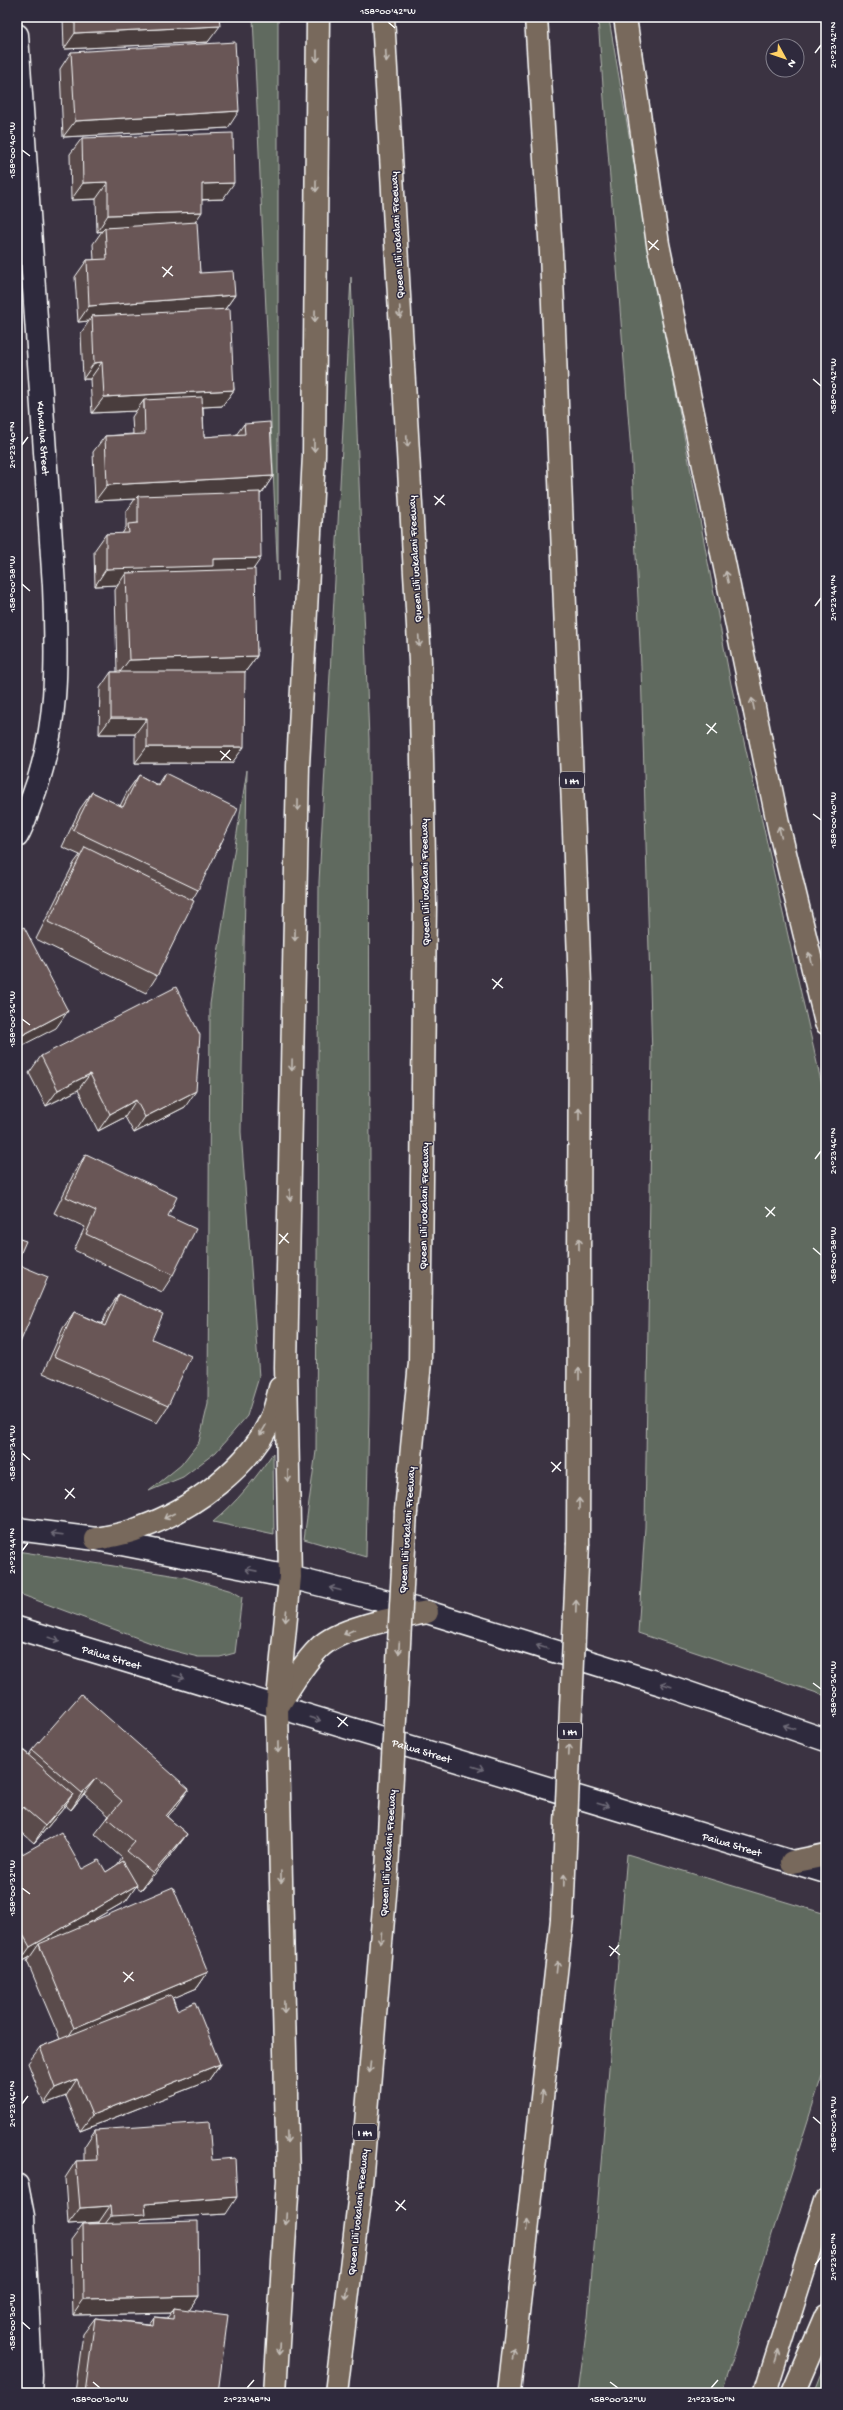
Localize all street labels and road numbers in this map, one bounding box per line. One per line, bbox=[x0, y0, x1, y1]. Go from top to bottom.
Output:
street label: Queen Liliʻuokalani Freeway bbox=[388, 171, 407, 299]
street label: Kuhaulua Street bbox=[34, 401, 51, 477]
street label: Queen Liliʻuokalani Freeway bbox=[406, 495, 425, 623]
road number: I H1 bbox=[560, 772, 584, 788]
street label: Queen Liliʻuokalani Freeway bbox=[418, 818, 433, 946]
street label: Queen Liliʻuokalani Freeway bbox=[417, 1142, 432, 1270]
street label: Queen Liliʻuokalani Freeway bbox=[397, 1466, 418, 1594]
street label: Paiwa Street bbox=[79, 1644, 144, 1674]
road number: I H1 bbox=[558, 1723, 582, 1739]
street label: Paiwa Street bbox=[389, 1737, 454, 1767]
street label: Queen Liliʻuokalani Freeway bbox=[378, 1789, 399, 1917]
street label: Paiwa Street bbox=[700, 1831, 764, 1861]
road number: I H1 bbox=[353, 2124, 377, 2140]
street label: Queen Liliʻuokalani Freeway bbox=[345, 2148, 372, 2276]

